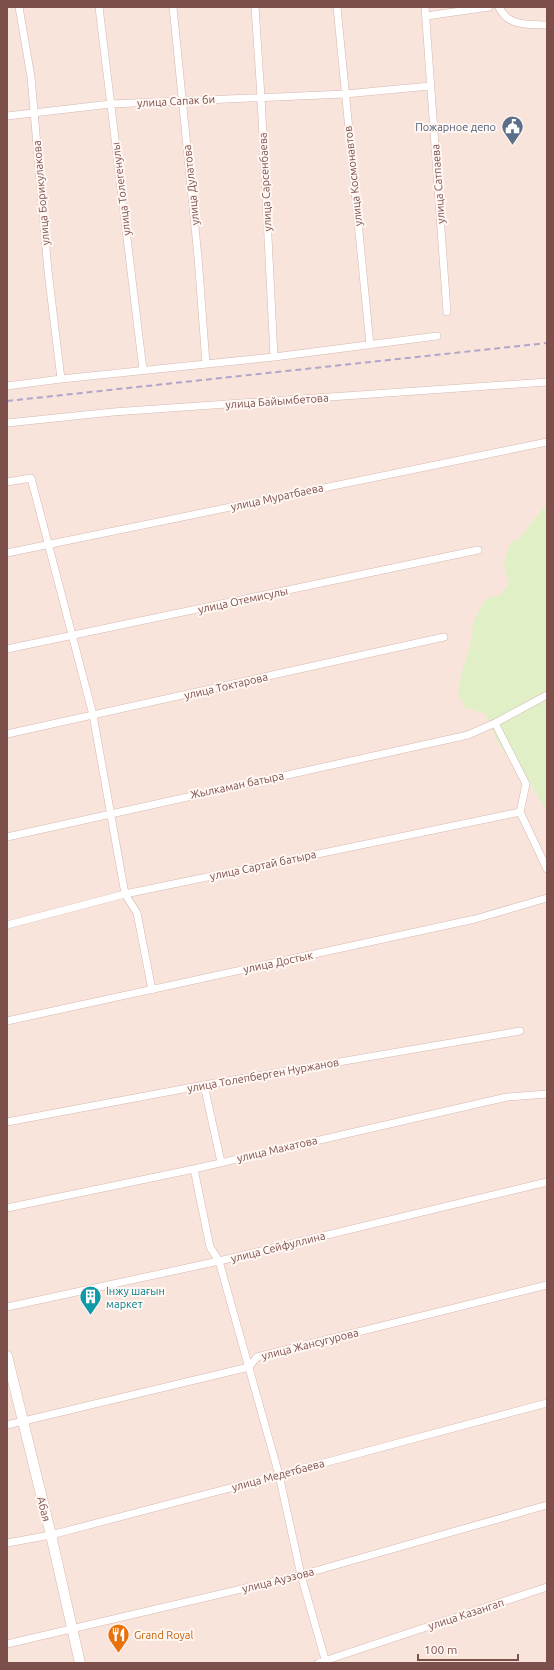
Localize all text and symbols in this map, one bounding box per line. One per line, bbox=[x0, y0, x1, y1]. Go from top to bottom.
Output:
street label: улица Сапак би bbox=[137, 93, 215, 109]
public building icon: Пожарное депо bbox=[499, 114, 525, 147]
place label: Пожарное депо bbox=[415, 121, 496, 133]
street label: улица Космонавтов bbox=[342, 125, 364, 227]
street label: улица Сарсенбаева bbox=[256, 132, 274, 232]
street label: улица Борикулакова bbox=[30, 140, 52, 246]
street label: улица Толегенулы bbox=[109, 142, 133, 236]
street label: улица Дулатова bbox=[181, 144, 201, 226]
street label: улица Сатпаева bbox=[429, 144, 447, 224]
street label: улица Байымбетова bbox=[225, 391, 329, 411]
street label: улица Муратбаева bbox=[230, 481, 324, 513]
street label: улица Отемисулы bbox=[197, 585, 289, 615]
street label: улица Токтарова bbox=[183, 671, 269, 701]
street label: Жылкаман батыра bbox=[189, 769, 285, 801]
street label: улица Сартай батыра bbox=[209, 848, 317, 882]
street label: улица Достык bbox=[242, 949, 314, 975]
street label: улица Толепберген Нуржанов bbox=[186, 1056, 340, 1094]
street label: улица Махатова bbox=[236, 1134, 318, 1164]
street label: улица Сейфуллина bbox=[230, 1229, 326, 1265]
building icon: Інжу шағын маркет bbox=[77, 1284, 103, 1317]
place label: Інжу шағын маркет bbox=[106, 1285, 165, 1310]
street label: улица Жансугурова bbox=[260, 1326, 360, 1362]
street label: улица Медетбаева bbox=[230, 1457, 326, 1493]
street label: Абая bbox=[35, 1495, 53, 1523]
street label: улица Ауэзова bbox=[241, 1565, 315, 1595]
street label: улица Казангап bbox=[427, 1596, 505, 1632]
restaurant icon: Grand Royal bbox=[105, 1622, 131, 1655]
place label: Grand Royal bbox=[134, 1629, 194, 1641]
scale bar bbox=[418, 1636, 518, 1662]
text: 100 m bbox=[424, 1643, 457, 1656]

